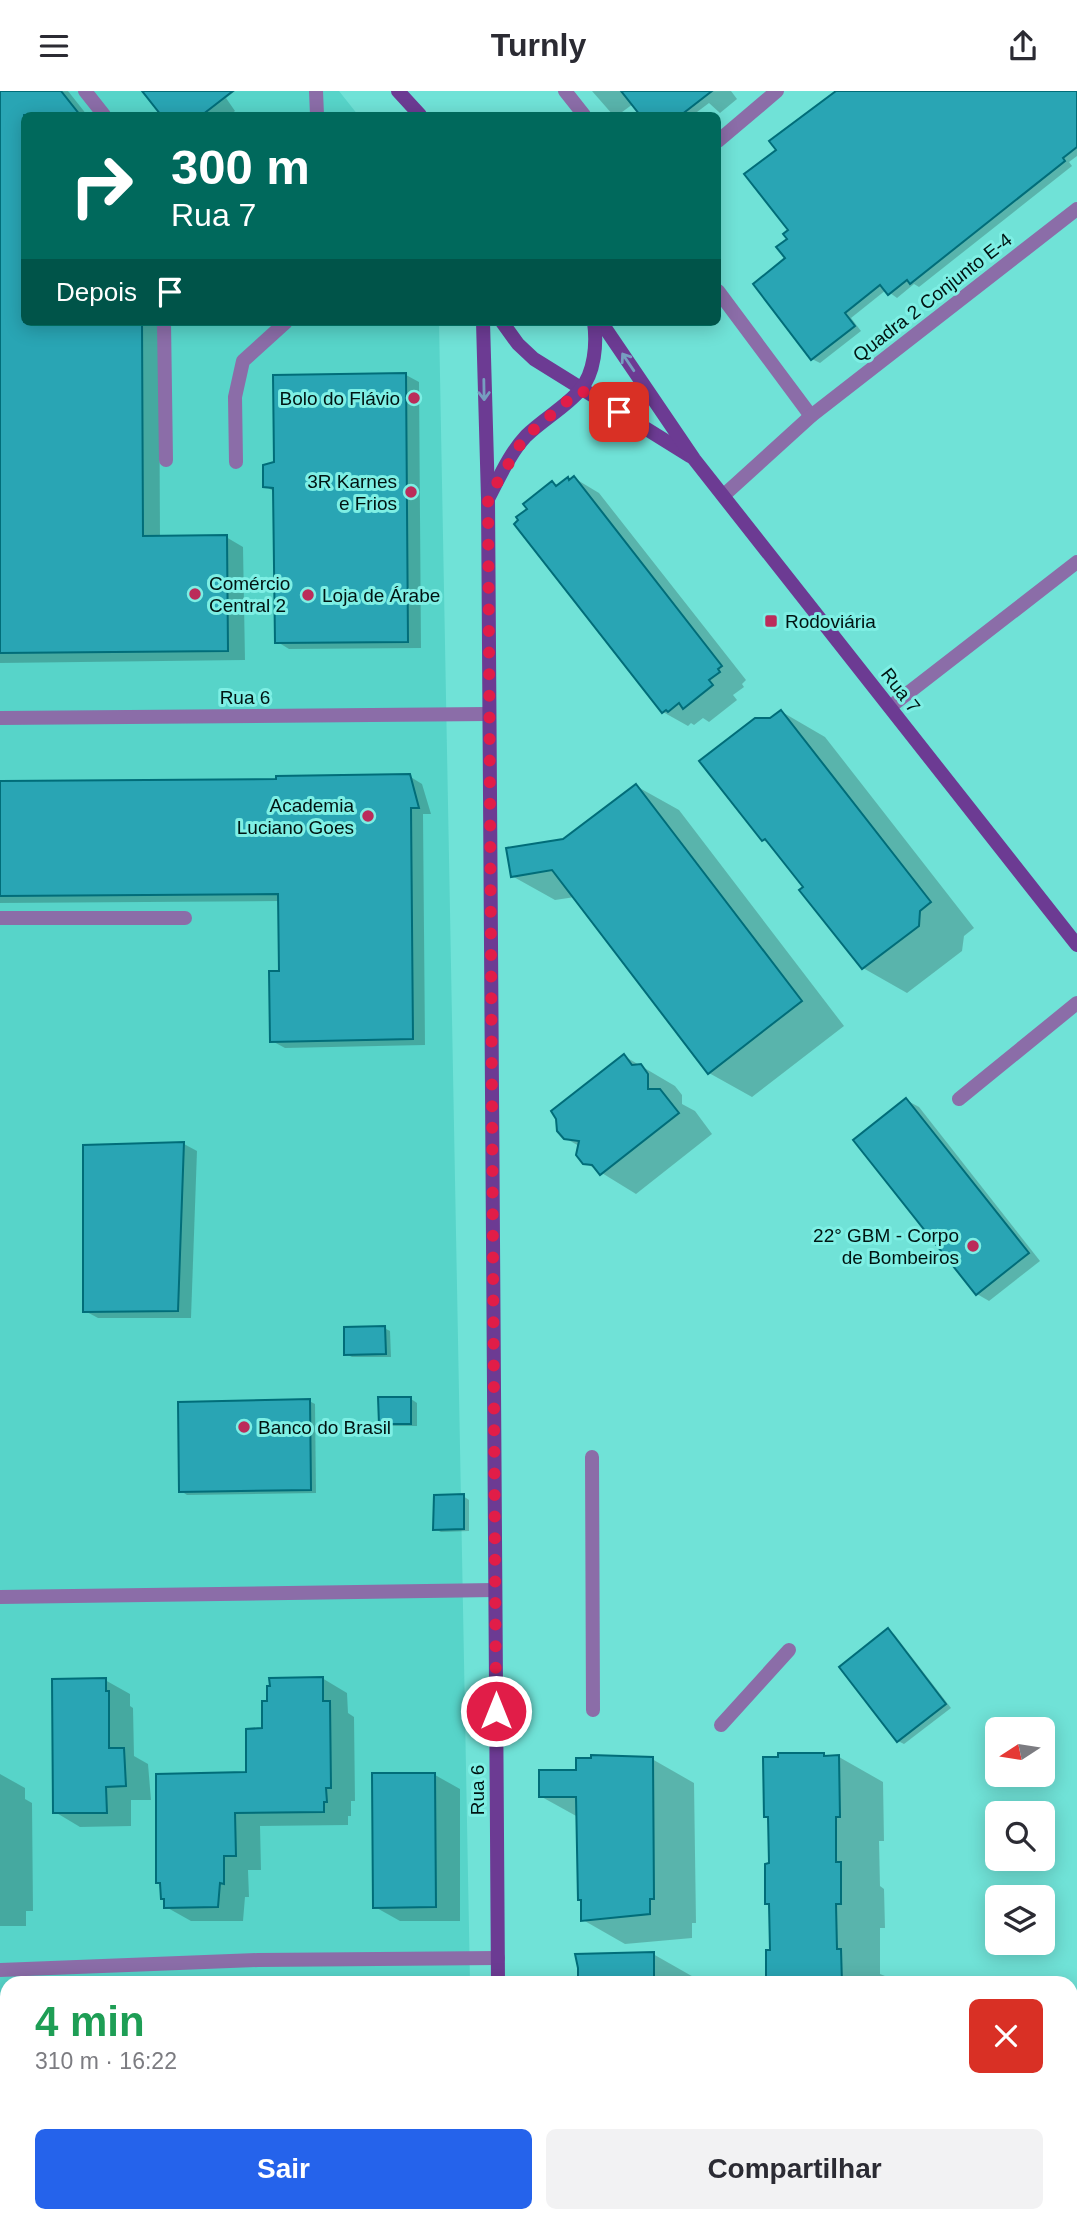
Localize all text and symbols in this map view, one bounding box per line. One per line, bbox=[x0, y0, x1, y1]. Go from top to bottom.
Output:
icon: menu bbox=[35, 27, 73, 65]
text: Turnly bbox=[491, 27, 586, 63]
icon: share bbox=[1004, 27, 1042, 65]
icon: right bbox=[56, 140, 147, 231]
text: 300 m bbox=[171, 140, 310, 194]
text: Rua 7 bbox=[171, 197, 256, 233]
street label: Quadra 2 Conjunto E-4 bbox=[849, 229, 1016, 366]
icon: arrive bbox=[151, 273, 189, 311]
text: Depois bbox=[56, 277, 137, 307]
one-way arrow bbox=[621, 353, 636, 372]
one-way arrow bbox=[478, 378, 491, 401]
pin bbox=[589, 382, 649, 442]
place label: Bolo do Flávio bbox=[280, 388, 400, 409]
marker: Bolo do Flávio bbox=[406, 390, 422, 406]
icon: arrive bbox=[600, 393, 638, 431]
place label: 3R Karnes e Frios bbox=[307, 471, 397, 514]
marker: 3R Karnes e Frios bbox=[403, 484, 419, 500]
place label: Comércio Central 2 bbox=[209, 573, 290, 616]
place label: Loja de Árabe bbox=[322, 585, 440, 606]
marker: Comércio Central 2 bbox=[187, 586, 203, 602]
marker: Loja de Árabe bbox=[300, 587, 316, 603]
place label: Rodoviária bbox=[785, 611, 876, 632]
marker: Rodoviária bbox=[763, 613, 779, 629]
street label: Rua 7 bbox=[877, 664, 924, 717]
street label: Rua 6 bbox=[220, 687, 270, 708]
place label: Academia Luciano Goes bbox=[237, 795, 354, 838]
marker: Academia Luciano Goes bbox=[360, 808, 376, 824]
place label: 22° GBM - Corpo de Bombeiros bbox=[813, 1225, 959, 1268]
marker: 22° GBM - Corpo de Bombeiros bbox=[965, 1238, 981, 1254]
place label: Banco do Brasil bbox=[258, 1417, 391, 1438]
marker: Banco do Brasil bbox=[236, 1419, 252, 1435]
position arrow bbox=[459, 1674, 533, 1748]
north arrow bbox=[985, 1717, 1055, 1787]
map controls bbox=[985, 1717, 1055, 1955]
street label: Rua 6 bbox=[467, 1765, 488, 1815]
button: search bbox=[985, 1801, 1055, 1871]
button: layers bbox=[985, 1885, 1055, 1955]
text: 4 min bbox=[35, 1998, 145, 2045]
button: close bbox=[969, 1999, 1043, 2073]
text: 310 m · 16:22 bbox=[35, 2048, 177, 2074]
button: Sair bbox=[35, 2129, 532, 2209]
button: Compartilhar bbox=[546, 2129, 1043, 2209]

